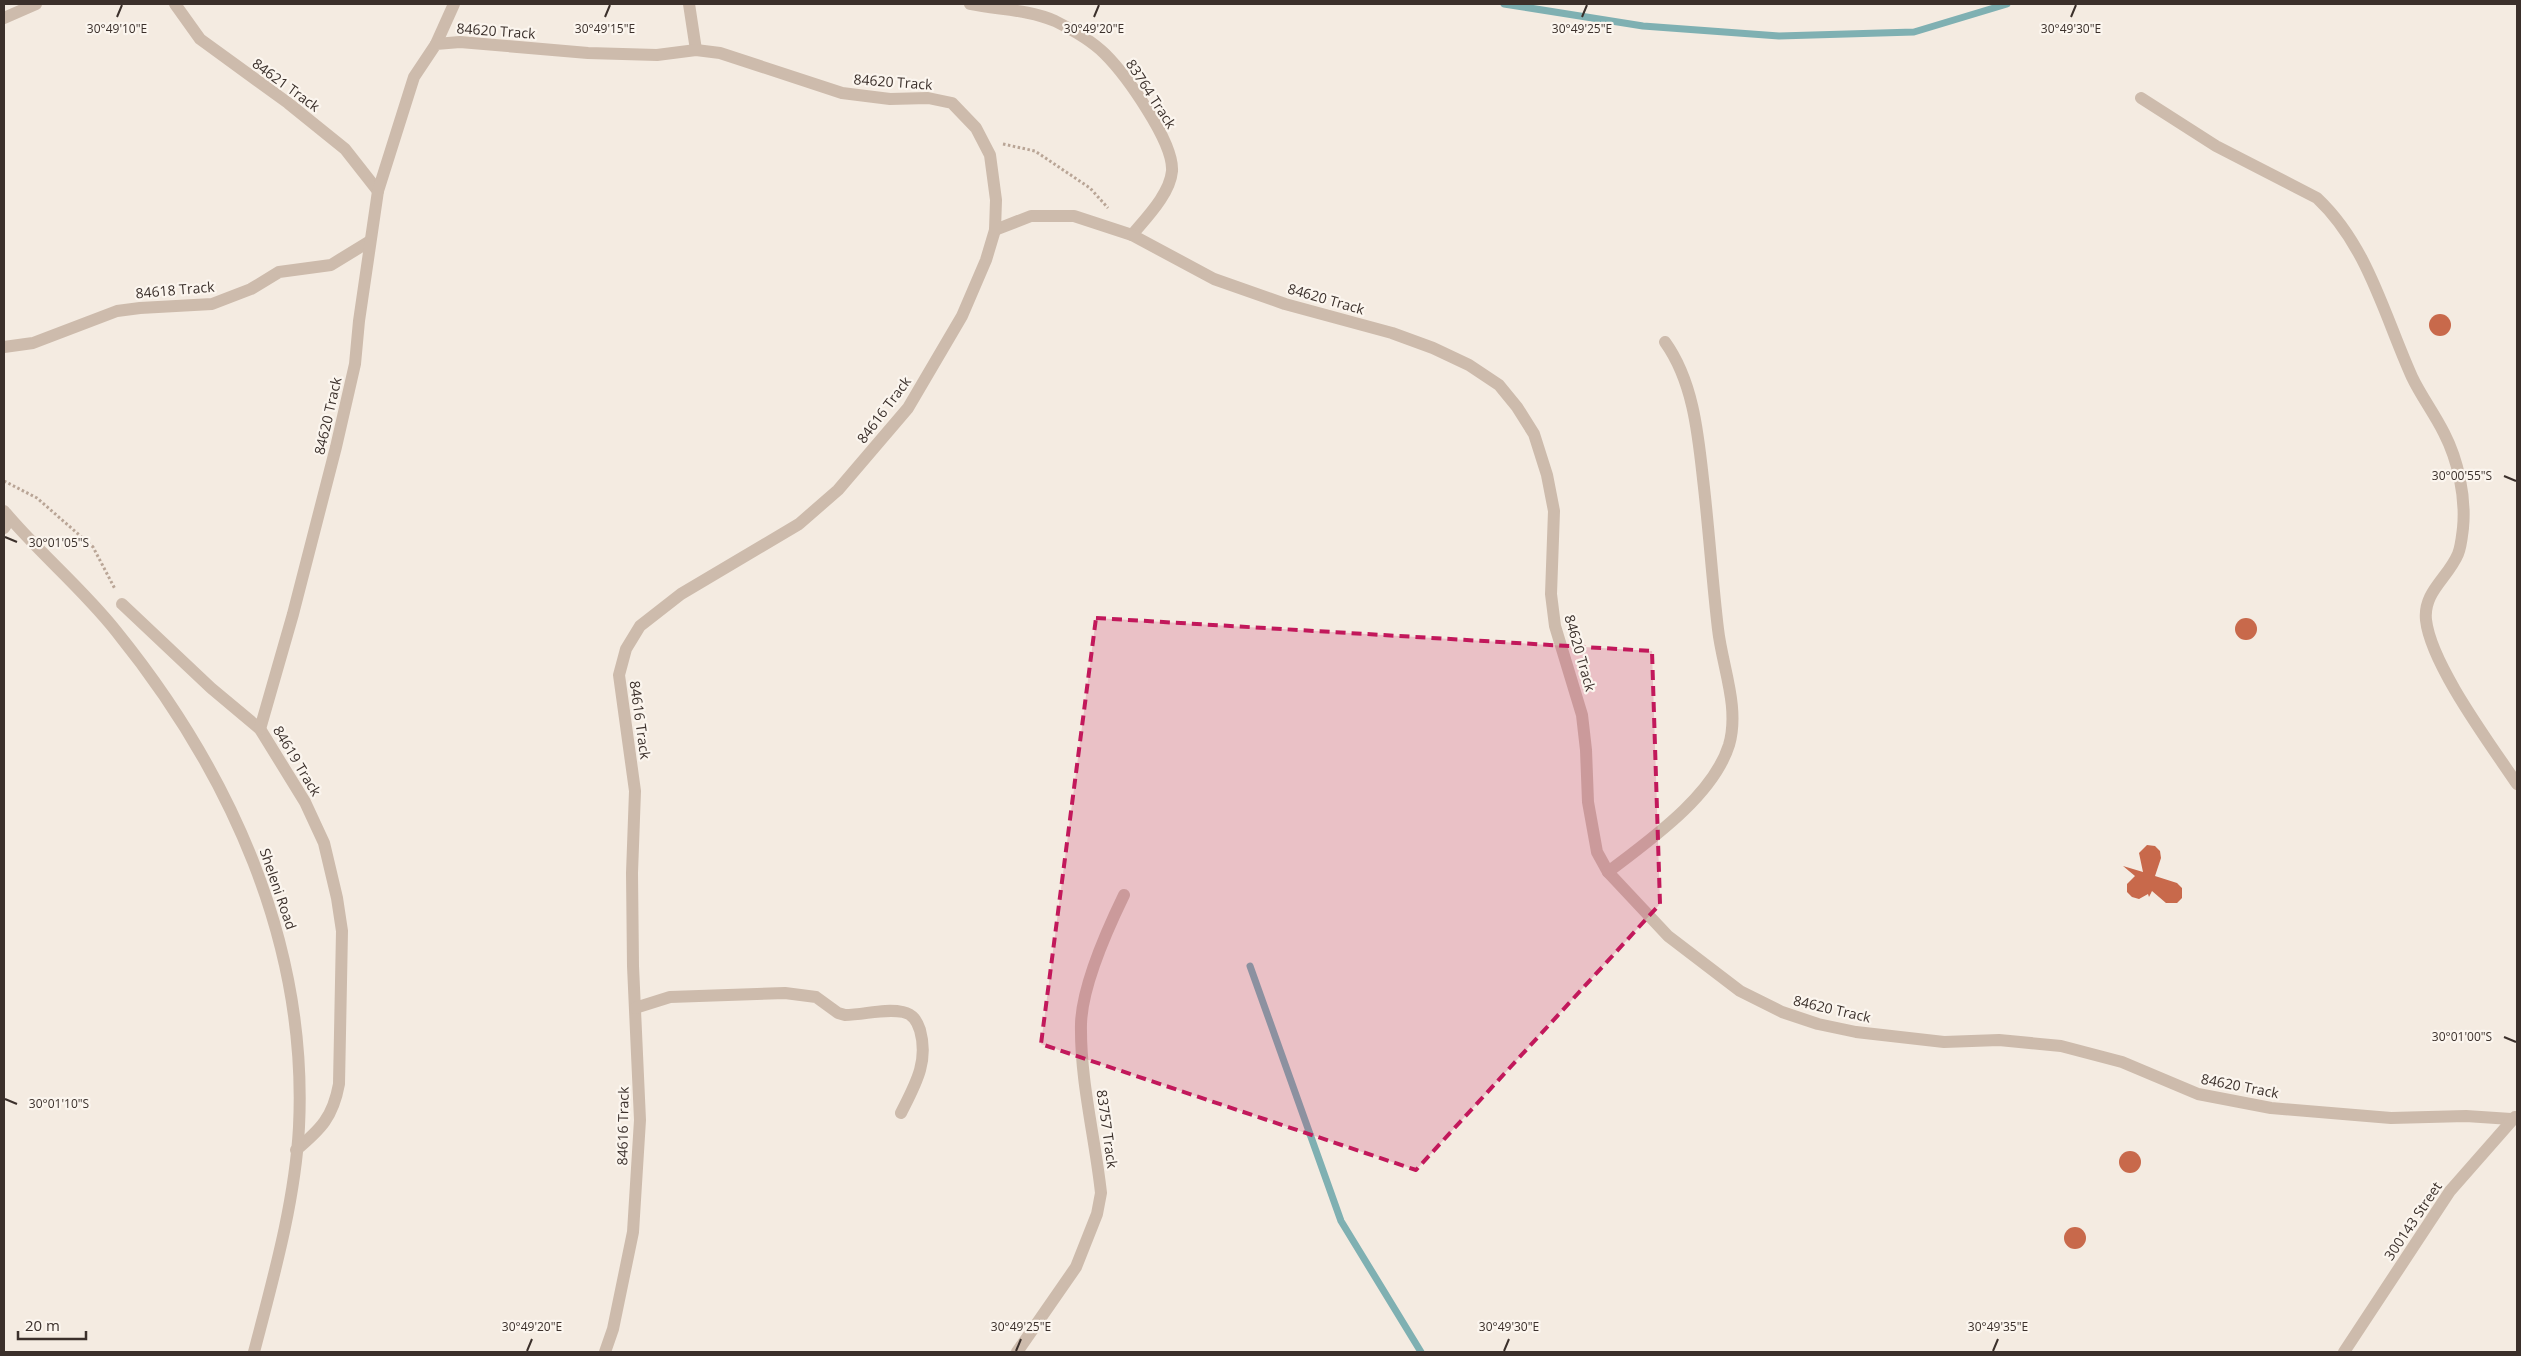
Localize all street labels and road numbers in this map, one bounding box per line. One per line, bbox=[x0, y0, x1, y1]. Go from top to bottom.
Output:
street label: 84620 Track bbox=[456, 18, 537, 43]
street label: 84621 Track bbox=[249, 54, 324, 116]
street label: 83764 Track bbox=[1122, 55, 1181, 133]
street label: 84620 Track bbox=[853, 69, 934, 94]
street label: 84618 Track bbox=[135, 277, 216, 302]
street label: 84620 Track bbox=[1286, 279, 1367, 319]
street label: 84616 Track bbox=[852, 372, 915, 447]
street label: 84620 Track bbox=[309, 375, 346, 456]
street label: 84620 Track bbox=[1560, 612, 1601, 694]
street label: 84616 Track bbox=[626, 680, 655, 761]
street label: 84619 Track bbox=[269, 722, 326, 800]
street label: Sheleni Road bbox=[256, 846, 301, 932]
street label: 84620 Track bbox=[1792, 990, 1873, 1027]
street label: 84620 Track bbox=[2200, 1069, 2281, 1102]
street label: 84616 Track bbox=[612, 1086, 633, 1166]
street label: 83757 Track bbox=[1093, 1089, 1122, 1170]
street label: 300143 Street bbox=[2379, 1178, 2446, 1264]

